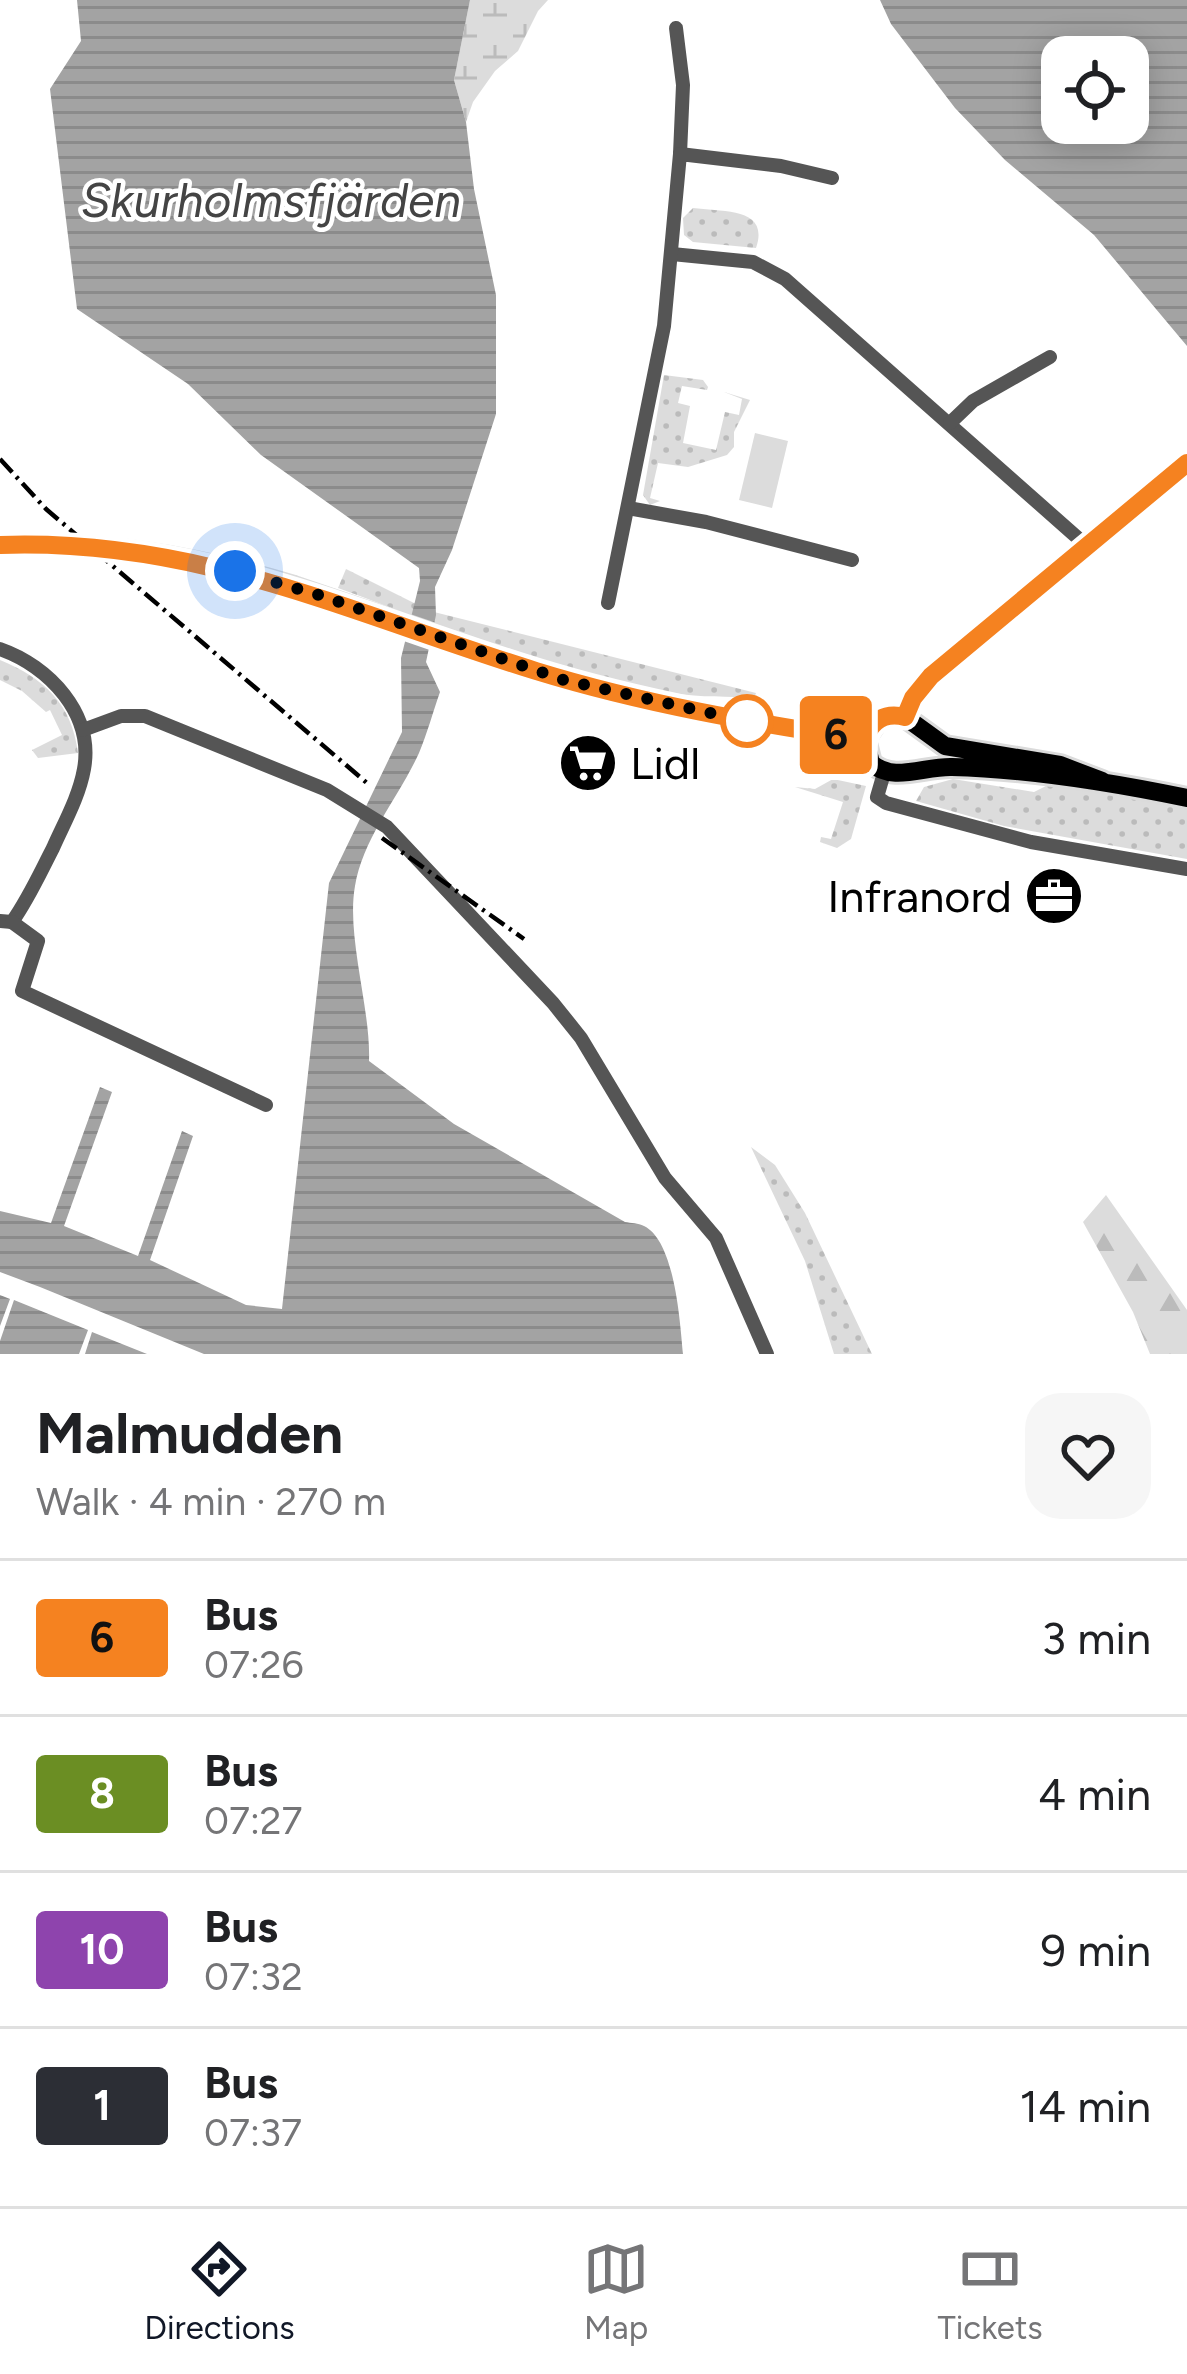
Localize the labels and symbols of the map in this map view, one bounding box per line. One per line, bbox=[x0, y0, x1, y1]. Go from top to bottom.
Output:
water label: Skurholmsfjärden bbox=[81, 171, 461, 229]
your location bbox=[205, 541, 265, 601]
unlabelled marker bbox=[722, 696, 772, 746]
line badge: 6 bbox=[797, 696, 875, 774]
supermarket icon: Lidl bbox=[557, 732, 619, 794]
place label: Lidl bbox=[630, 736, 700, 790]
office icon: Infranord bbox=[1023, 865, 1085, 927]
place label: Infranord bbox=[827, 869, 1012, 923]

